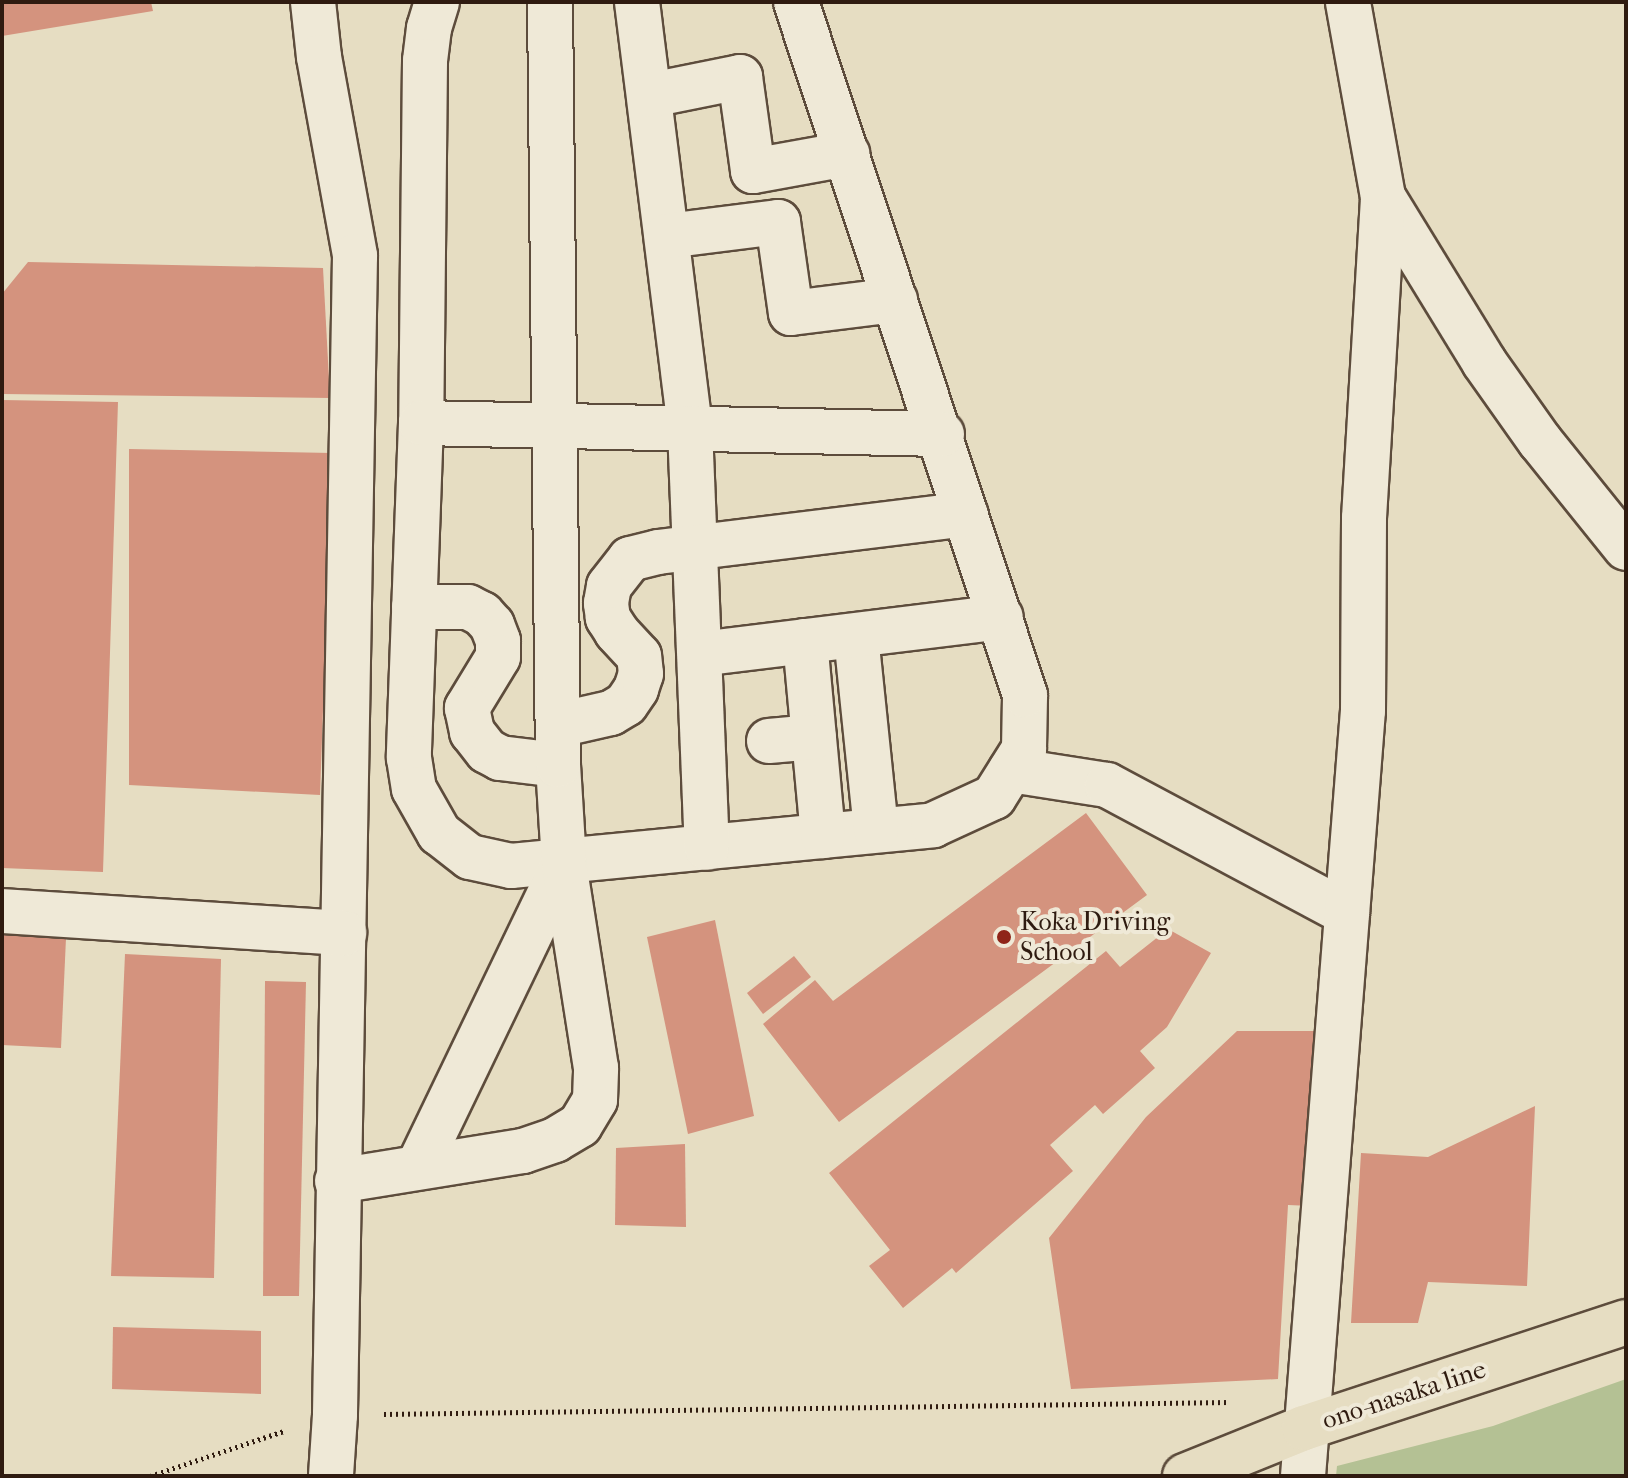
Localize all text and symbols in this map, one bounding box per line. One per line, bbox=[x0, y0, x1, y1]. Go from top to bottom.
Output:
place label: Koka Driving School bbox=[1020, 906, 1170, 968]
marker: Koka Driving School bbox=[995, 928, 1013, 946]
street label: ono-nasaka line bbox=[1318, 1354, 1490, 1436]

